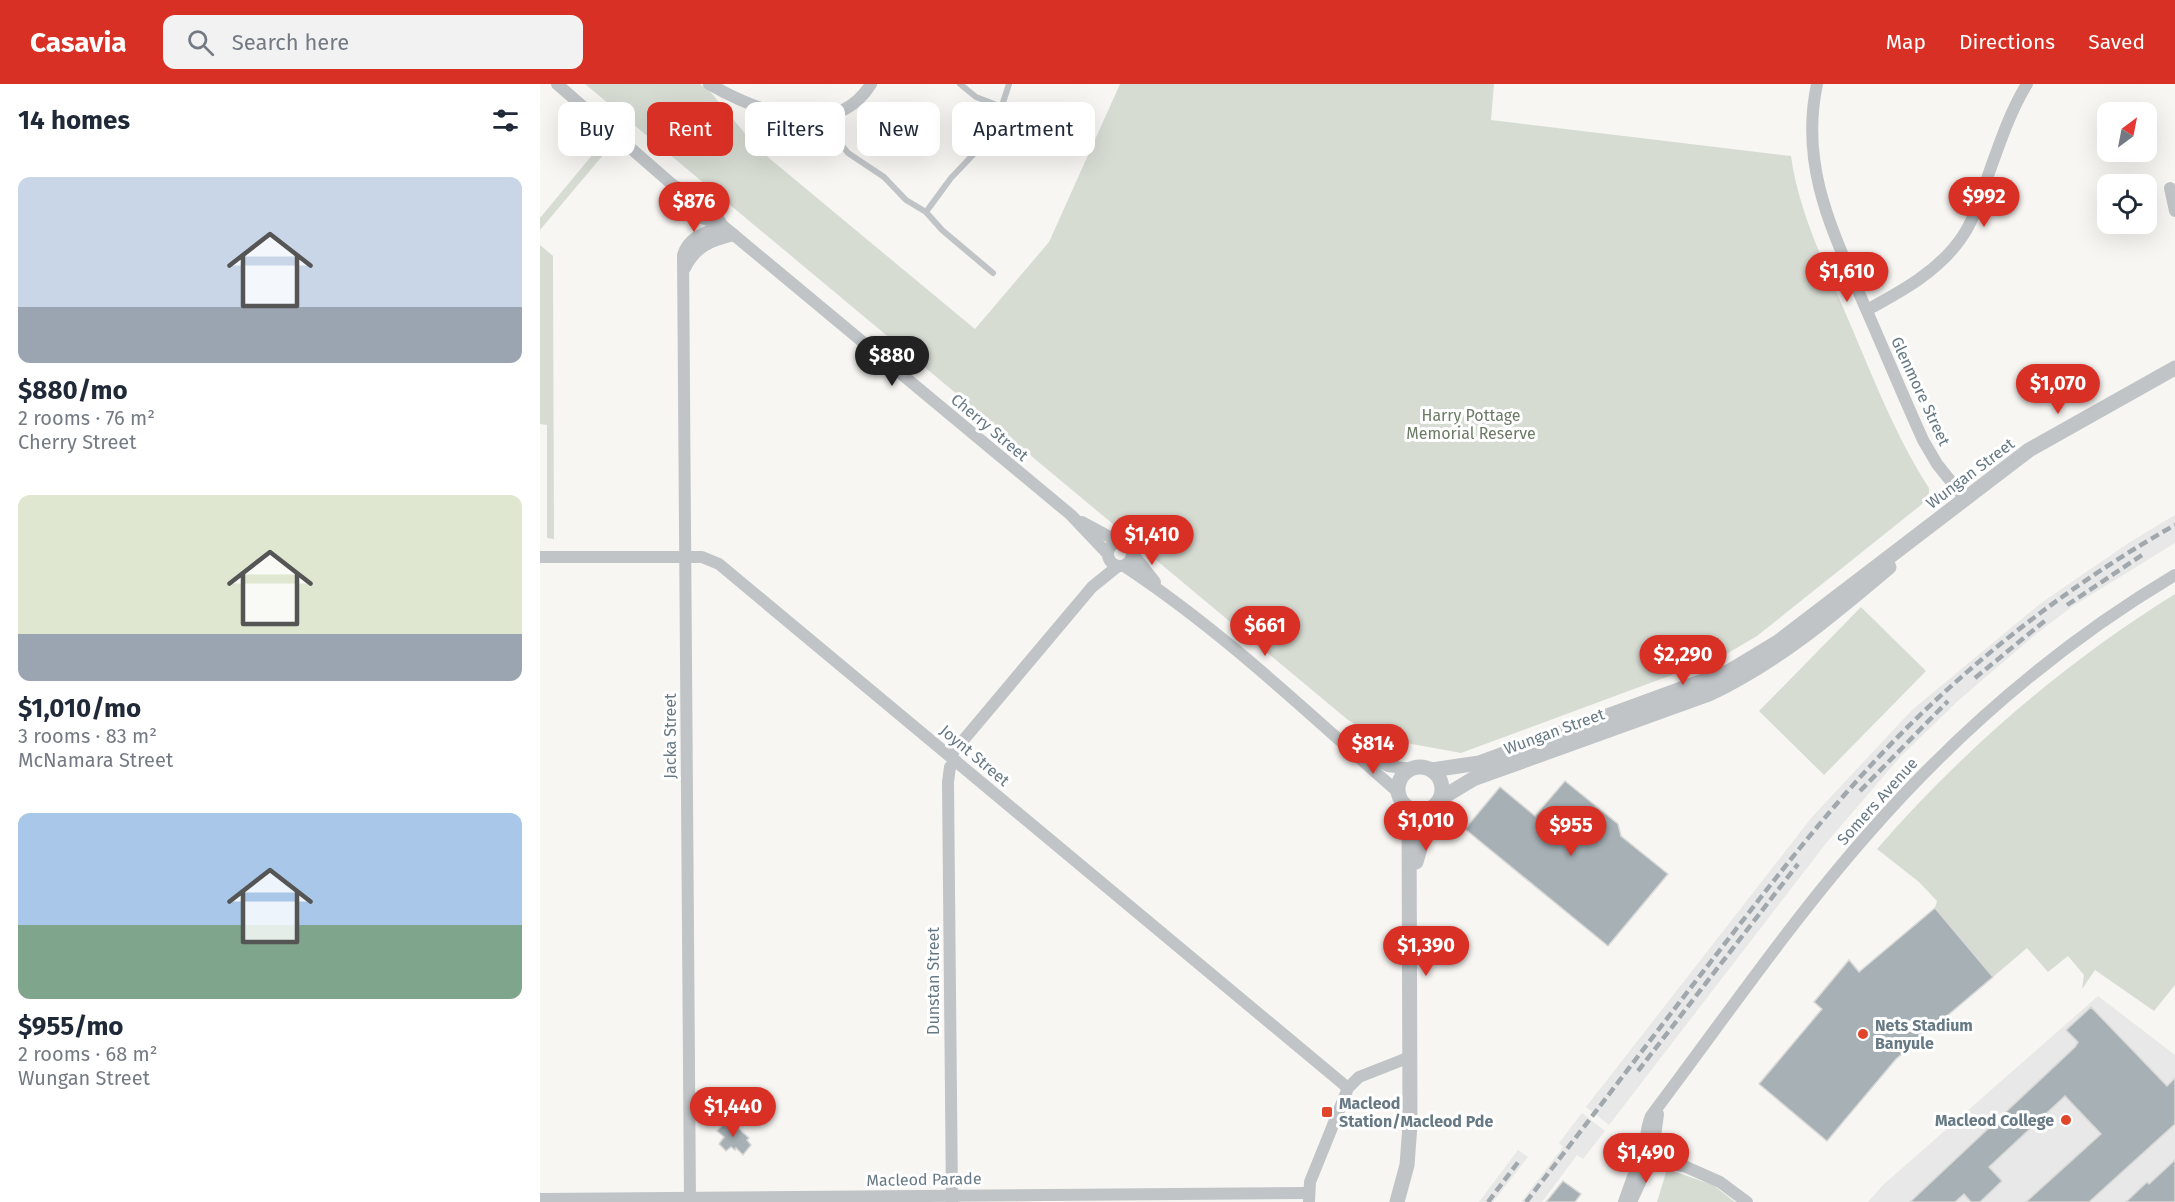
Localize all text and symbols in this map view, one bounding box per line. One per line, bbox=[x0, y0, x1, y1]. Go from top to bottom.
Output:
search box bbox=[163, 15, 583, 69]
text: Casavia bbox=[30, 26, 127, 59]
icon: search bbox=[184, 26, 217, 59]
text: Search here bbox=[232, 29, 349, 56]
text: Map bbox=[1886, 29, 1926, 55]
text: Directions bbox=[1959, 29, 2055, 55]
text: Saved bbox=[2088, 29, 2145, 55]
chip: Buy bbox=[558, 102, 635, 156]
chip: Rent bbox=[647, 102, 733, 156]
chip: Filters bbox=[745, 102, 845, 156]
chip: New bbox=[857, 102, 940, 156]
chip: Apartment bbox=[952, 102, 1095, 156]
north arrow bbox=[2097, 102, 2157, 162]
map controls bbox=[2097, 102, 2157, 234]
icon: filters bbox=[489, 104, 522, 137]
text: 14 homes bbox=[18, 105, 130, 136]
button: locate bbox=[2097, 174, 2157, 234]
pin: $992 bbox=[1948, 177, 2020, 228]
pin: $876 bbox=[658, 182, 730, 233]
text: $992 bbox=[1963, 184, 2005, 208]
text: $876 bbox=[673, 189, 715, 213]
icon: home bbox=[216, 216, 324, 324]
pin: $1,610 bbox=[1798, 252, 1896, 303]
text: $1,610 bbox=[1819, 259, 1875, 283]
street label: Glenmore Street bbox=[1887, 334, 1954, 449]
pin: $880 bbox=[856, 336, 928, 387]
text: $880 bbox=[869, 343, 915, 367]
pin: $1,070 bbox=[2009, 364, 2107, 415]
text: $1,070 bbox=[2030, 371, 2086, 395]
text: $880/mo bbox=[18, 375, 128, 406]
street label: Cherry Street bbox=[947, 390, 1032, 465]
text: 2 rooms · 76 m² bbox=[18, 406, 155, 430]
park label: Harry Pottage Memorial Reserve bbox=[1406, 406, 1536, 443]
text: Cherry Street bbox=[18, 430, 136, 454]
street label: Wungan Street bbox=[1922, 434, 2018, 513]
pin: $1,410 bbox=[1103, 515, 1201, 566]
text: $1,410 bbox=[1125, 522, 1179, 546]
icon: home bbox=[216, 534, 324, 642]
pin: $661 bbox=[1229, 606, 1301, 657]
text: $661 bbox=[1244, 613, 1286, 637]
pin: $2,290 bbox=[1634, 635, 1732, 686]
text: $2,290 bbox=[1654, 642, 1712, 666]
text: $1,010/mo bbox=[18, 693, 141, 724]
street label: Jacka Street bbox=[661, 693, 680, 779]
street label: Wungan Street bbox=[1501, 704, 1607, 758]
street label: Joynt Street bbox=[936, 721, 1013, 790]
text: 3 rooms · 83 m² bbox=[18, 724, 157, 748]
pin: $814 bbox=[1337, 724, 1409, 775]
text: $814 bbox=[1352, 731, 1394, 755]
text: McNamara Street bbox=[18, 748, 173, 772]
street label: Somers Avenue bbox=[1833, 754, 1922, 849]
pin: $1,010 bbox=[1377, 801, 1475, 852]
pin: $955 bbox=[1535, 806, 1607, 857]
text: $1,010 bbox=[1398, 808, 1454, 832]
text: $955 bbox=[1549, 813, 1593, 837]
icon: home bbox=[216, 852, 324, 960]
pin: $1,390 bbox=[1377, 926, 1475, 977]
street label: Dunstan Street bbox=[924, 927, 943, 1035]
text: $1,390 bbox=[1397, 933, 1455, 957]
text: $955/mo bbox=[18, 1011, 124, 1042]
place label: Nets Stadium Banyule bbox=[1875, 1016, 1973, 1053]
marker: Nets Stadium Banyule bbox=[1856, 1027, 1870, 1041]
text: 2 rooms · 68 m² bbox=[18, 1042, 158, 1066]
text: Wungan Street bbox=[18, 1066, 150, 1090]
pin: $1,440 bbox=[684, 1087, 782, 1138]
text: $1,440 bbox=[704, 1094, 762, 1118]
place label: Macleod Station/Macleod Pde bbox=[1339, 1094, 1493, 1131]
marker: Macleod Station/Macleod Pde bbox=[1320, 1105, 1334, 1119]
place label: Macleod College bbox=[1935, 1111, 2054, 1130]
marker: Macleod College bbox=[2059, 1113, 2073, 1127]
pin: $1,490 bbox=[1597, 1133, 1695, 1184]
text: $1,490 bbox=[1617, 1140, 1675, 1164]
street label: Macleod Parade bbox=[866, 1169, 982, 1190]

